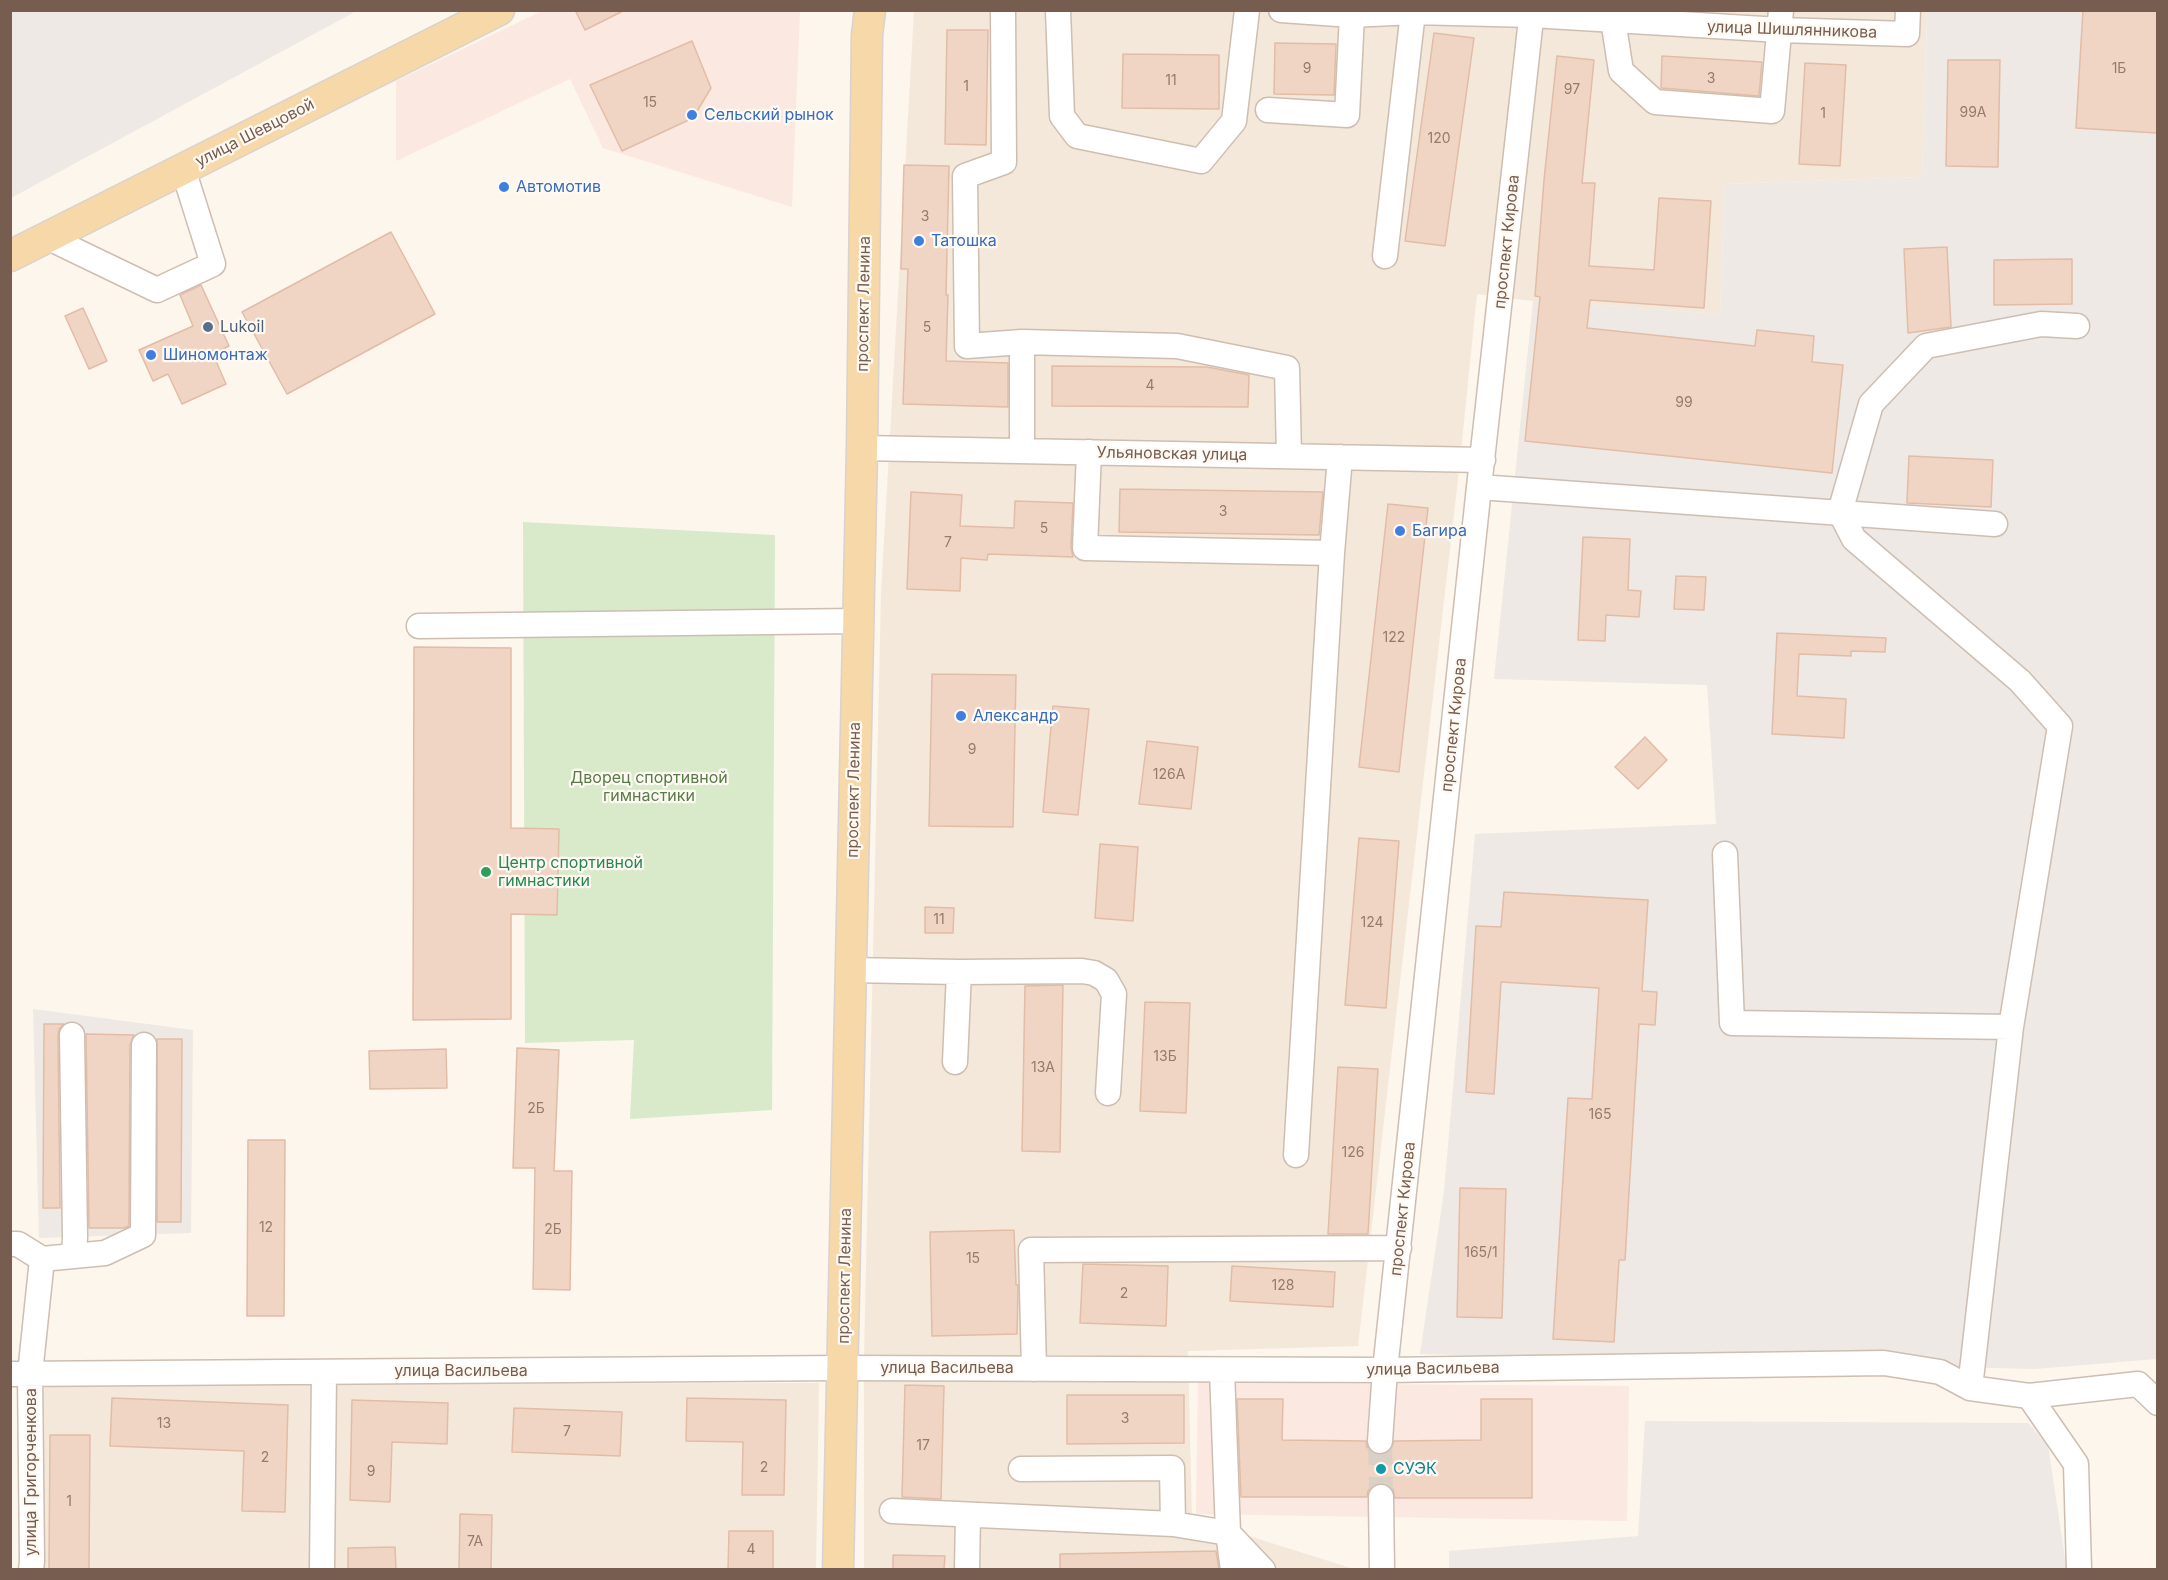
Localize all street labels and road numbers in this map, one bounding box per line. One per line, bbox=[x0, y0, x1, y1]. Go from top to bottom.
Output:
street label: улица Шишлянникова bbox=[1707, 17, 1877, 43]
street label: улица Шевцовой bbox=[192, 95, 318, 171]
street label: проспект Кирова bbox=[1490, 174, 1524, 310]
street label: проспект Ленина bbox=[853, 236, 875, 372]
street label: Ульяновская улица bbox=[1096, 443, 1248, 465]
street label: проспект Кирова bbox=[1437, 657, 1471, 793]
street label: проспект Ленина bbox=[843, 722, 865, 858]
street label: проспект Кирова bbox=[1386, 1141, 1420, 1277]
street label: проспект Ленина bbox=[834, 1208, 856, 1344]
street label: улица Васильева bbox=[880, 1358, 1014, 1378]
street label: улица Васильева bbox=[1366, 1358, 1500, 1380]
street label: улица Васильева bbox=[394, 1361, 528, 1381]
street label: улица Григорченкова bbox=[21, 1388, 41, 1556]

